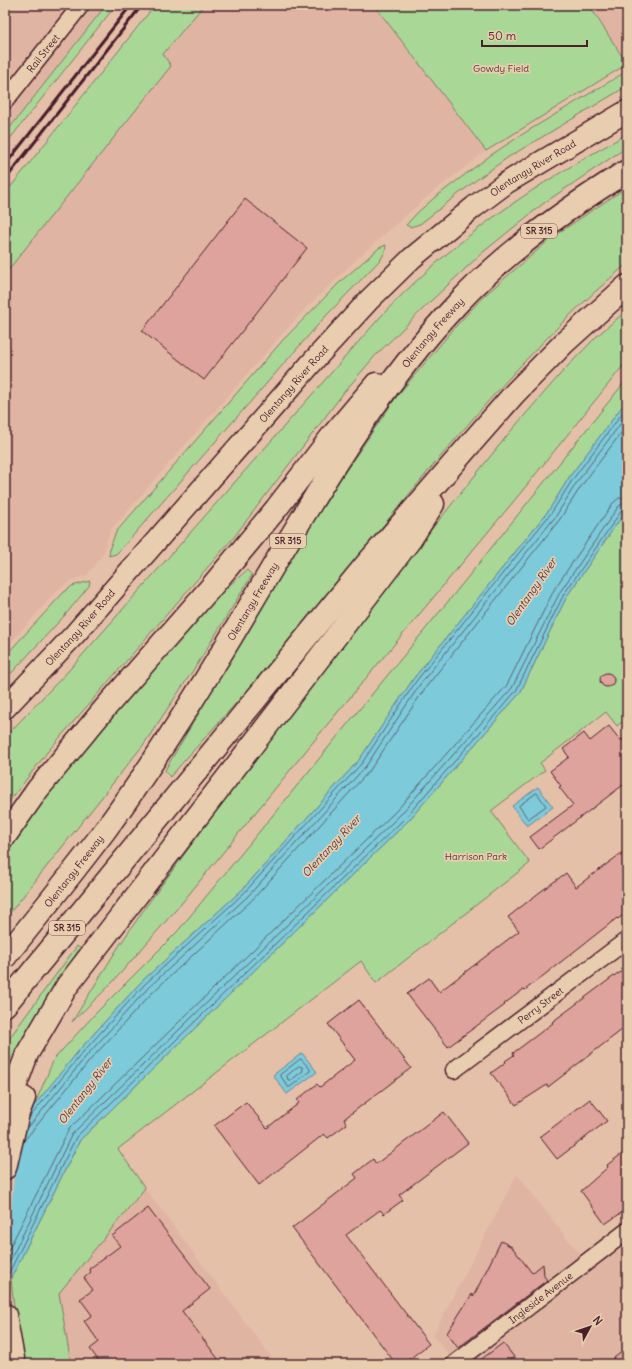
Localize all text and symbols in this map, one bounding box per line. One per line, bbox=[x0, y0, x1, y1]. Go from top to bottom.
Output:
scale bar bbox=[482, 22, 587, 48]
text: 50 m bbox=[488, 28, 517, 43]
street label: Rail Street bbox=[24, 31, 63, 75]
park label: Gowdy Field bbox=[473, 62, 529, 75]
street label: Olentangy River Road bbox=[488, 137, 578, 200]
road number: SR 315 bbox=[521, 224, 557, 238]
street label: Olentangy Freeway bbox=[399, 295, 467, 371]
street label: Olentangy River Road bbox=[256, 343, 331, 425]
road number: SR 315 bbox=[270, 534, 306, 548]
water label: Olentangy River bbox=[502, 554, 560, 629]
street label: Olentangy Freeway bbox=[225, 560, 281, 643]
street label: Olentangy River Road bbox=[42, 587, 118, 669]
water label: Olentangy River bbox=[299, 811, 364, 880]
street label: Olentangy Freeway bbox=[41, 832, 106, 910]
park label: Harrison Park bbox=[445, 850, 507, 863]
road number: SR 315 bbox=[49, 921, 85, 935]
street label: Perry Street bbox=[515, 984, 567, 1027]
water label: Olentangy River bbox=[55, 1054, 116, 1127]
street label: Ingleside Avenue bbox=[506, 1269, 575, 1327]
north arrow bbox=[570, 1307, 610, 1347]
text: N bbox=[590, 1313, 605, 1328]

